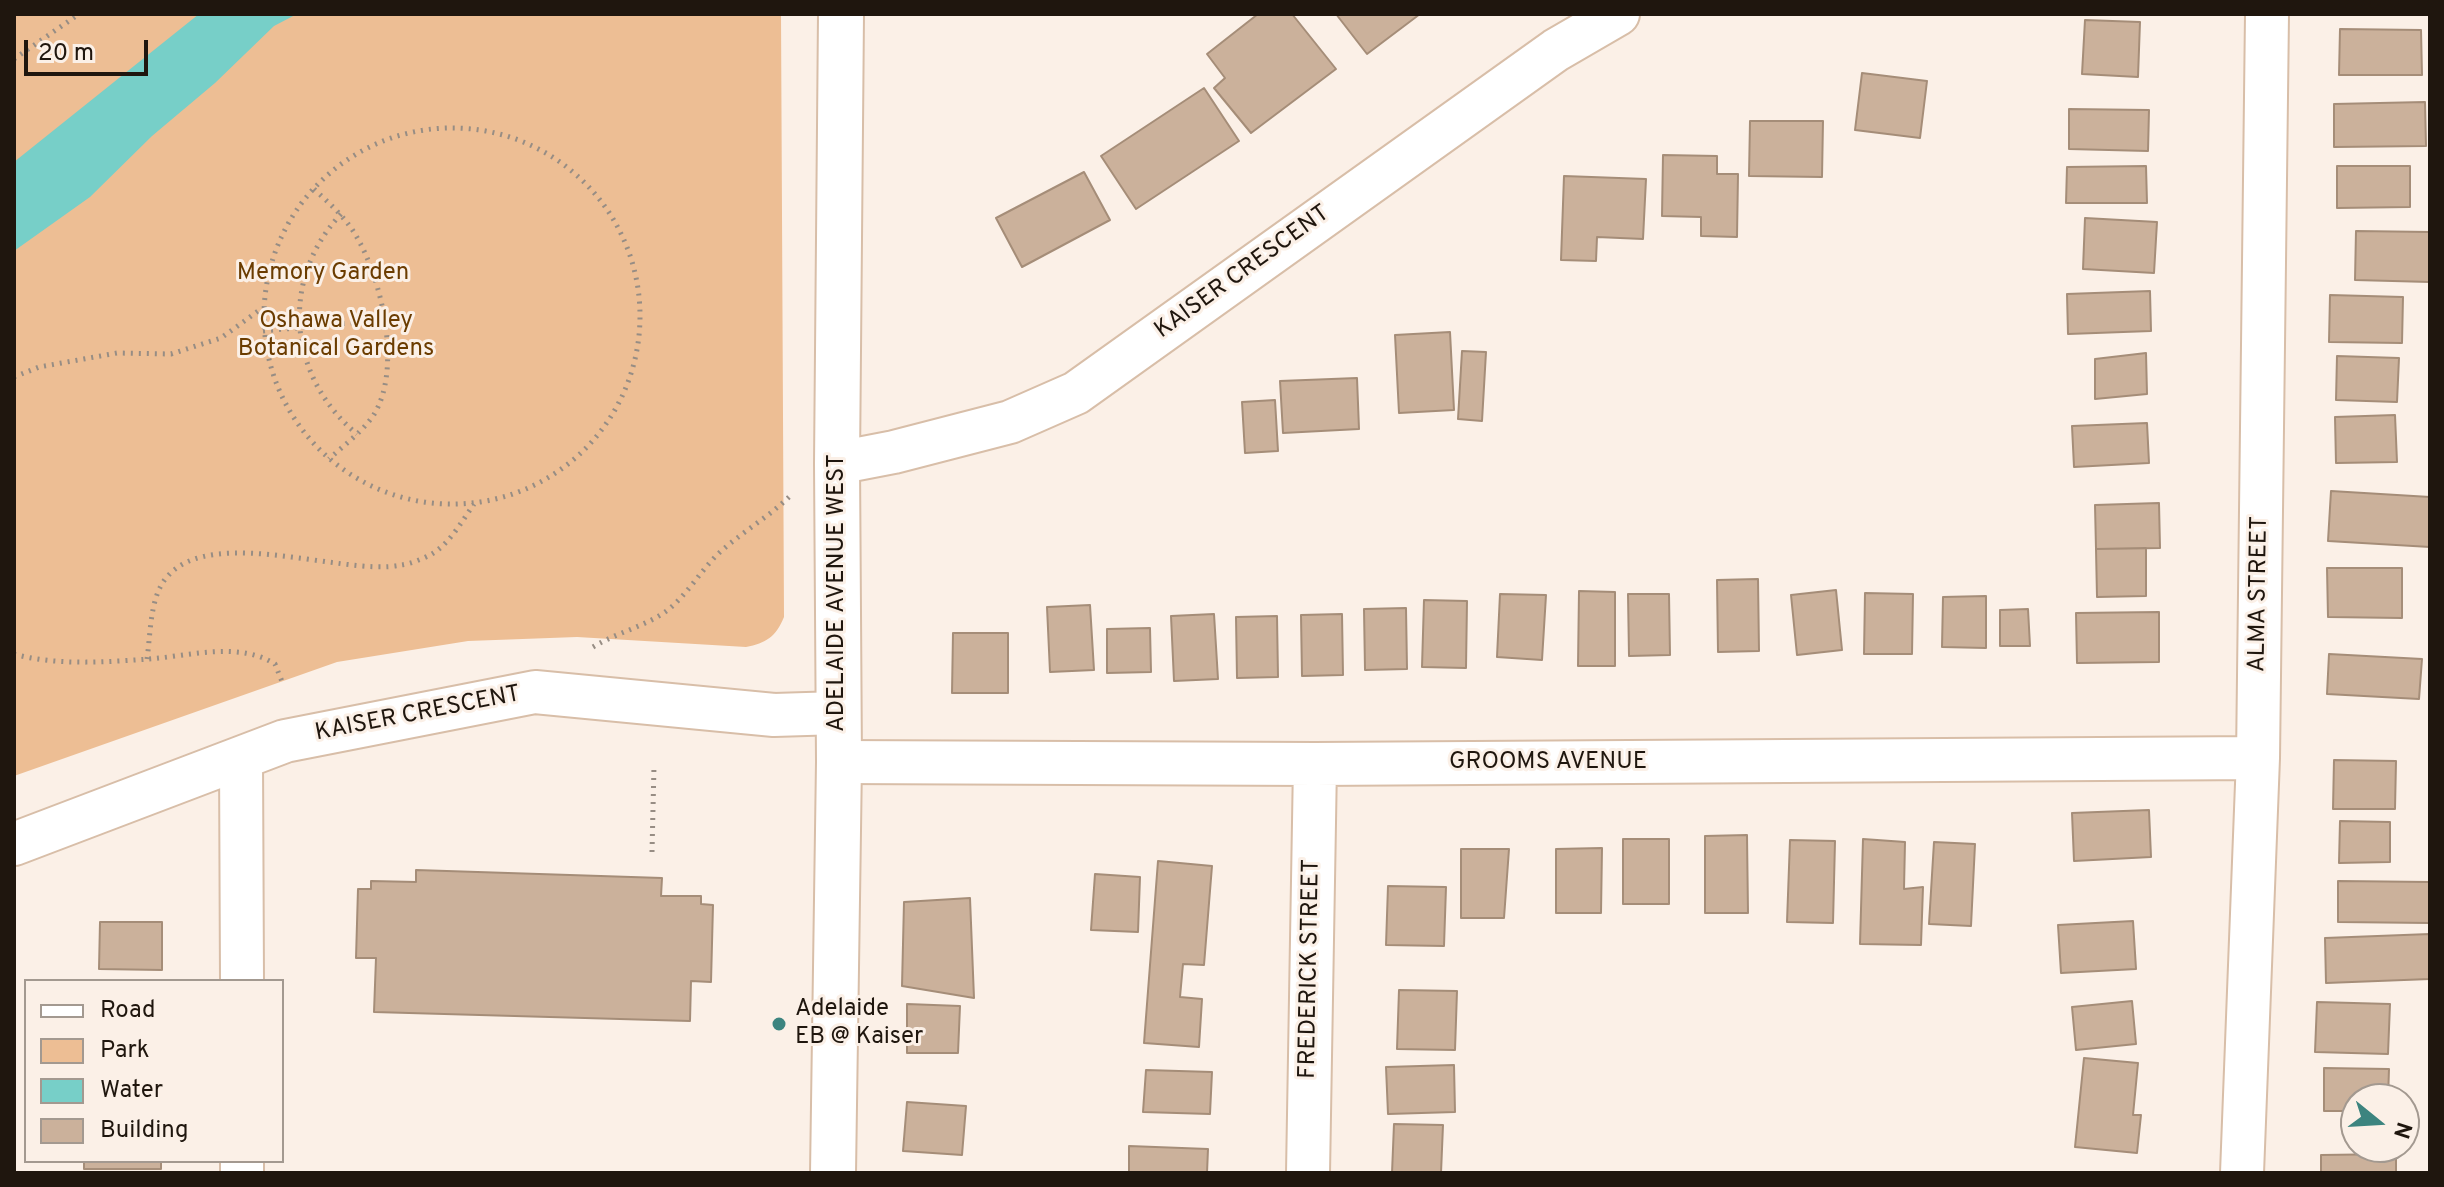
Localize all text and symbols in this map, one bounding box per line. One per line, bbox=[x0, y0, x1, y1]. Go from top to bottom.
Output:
scale bar bbox=[28, 24, 152, 74]
text: 20 m bbox=[38, 39, 94, 69]
street label: KAISER CRESCENT bbox=[1150, 200, 1336, 346]
park label: Memory Garden bbox=[237, 260, 409, 288]
park label: Oshawa Valley Botanical Gardens bbox=[238, 308, 434, 364]
street label: ADELAIDE AVENUE WEST bbox=[824, 454, 852, 732]
street label: ALMA STREET bbox=[2244, 516, 2276, 672]
street label: KAISER CRESCENT bbox=[313, 681, 523, 749]
street label: GROOMS AVENUE bbox=[1449, 749, 1647, 777]
street label: FREDERICK STREET bbox=[1295, 859, 1327, 1079]
legend bbox=[24, 979, 284, 1163]
text: Road bbox=[100, 996, 156, 1026]
place label: Adelaide EB @ Kaiser bbox=[795, 996, 923, 1052]
marker: Adelaide EB @ Kaiser bbox=[770, 1015, 788, 1033]
text: Park bbox=[100, 1036, 150, 1066]
text: Water bbox=[100, 1076, 163, 1106]
north arrow bbox=[2340, 1083, 2420, 1163]
text: Building bbox=[100, 1116, 189, 1146]
text: N bbox=[2386, 1118, 2417, 1142]

